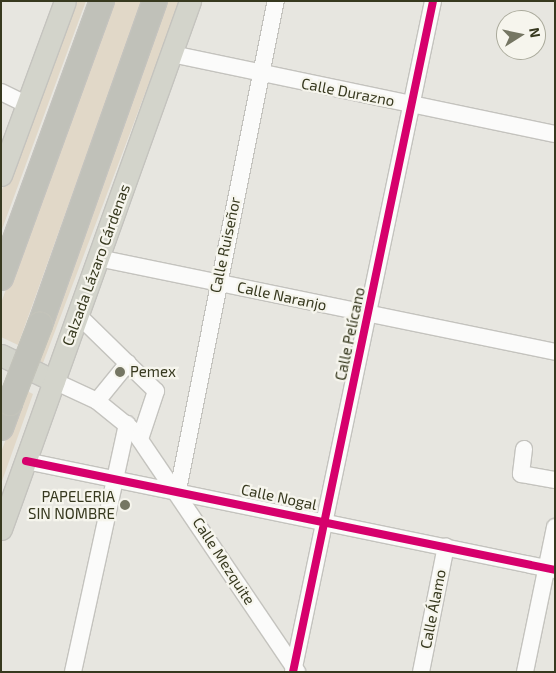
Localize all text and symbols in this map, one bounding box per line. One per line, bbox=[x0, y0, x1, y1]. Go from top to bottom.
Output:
north arrow bbox=[496, 10, 546, 60]
text: N bbox=[526, 26, 545, 39]
street label: Calle Durazno bbox=[300, 74, 396, 110]
street label: Calzada Lázaro Cárdenas bbox=[58, 182, 134, 348]
street label: Calle Ruiseñor bbox=[206, 195, 244, 295]
street label: Calle Naranjo bbox=[236, 278, 328, 314]
street label: Calle Pelícano bbox=[331, 286, 369, 382]
place label: Pemex bbox=[130, 363, 176, 381]
marker: Pemex bbox=[114, 366, 126, 378]
street label: Calle Nogal bbox=[239, 480, 319, 514]
place label: PAPELERIA SIN NOMBRE bbox=[28, 487, 115, 522]
marker: PAPELERIA SIN NOMBRE bbox=[119, 499, 131, 511]
street label: Calle Mezquite bbox=[189, 514, 259, 608]
street label: Calle Álamo bbox=[416, 568, 450, 650]

